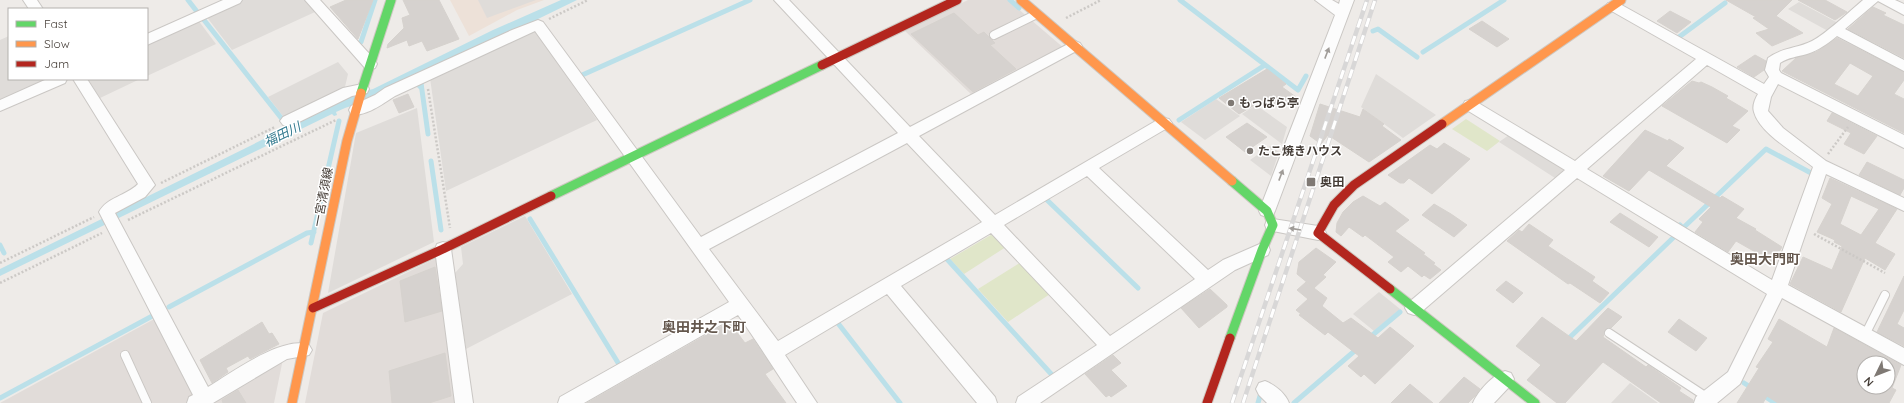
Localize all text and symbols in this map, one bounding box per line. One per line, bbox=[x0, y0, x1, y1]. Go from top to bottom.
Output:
legend bbox=[8, 8, 148, 80]
text: Fast bbox=[44, 16, 68, 31]
text: Slow bbox=[44, 36, 70, 51]
one-way arrow bbox=[1324, 47, 1330, 59]
text: Jam bbox=[44, 56, 69, 71]
place label: もっぱら亭 bbox=[1239, 95, 1299, 110]
marker: もっぱら亭 bbox=[1226, 98, 1236, 108]
water label: 福田川 bbox=[261, 117, 305, 150]
place label: たこ焼きハウス bbox=[1258, 143, 1342, 158]
marker: たこ焼きハウス bbox=[1245, 146, 1255, 156]
street label: 一宮清須線 bbox=[309, 166, 336, 228]
one-way arrow bbox=[1278, 168, 1284, 180]
place label: 奥田 bbox=[1320, 174, 1344, 189]
marker: 奥田 bbox=[1305, 176, 1317, 188]
one-way arrow bbox=[1289, 226, 1301, 232]
district label: 奥田大門町 bbox=[1730, 250, 1800, 268]
district label: 奥田井之下町 bbox=[662, 318, 746, 336]
north arrow bbox=[1856, 355, 1896, 395]
text: N bbox=[1861, 374, 1877, 390]

